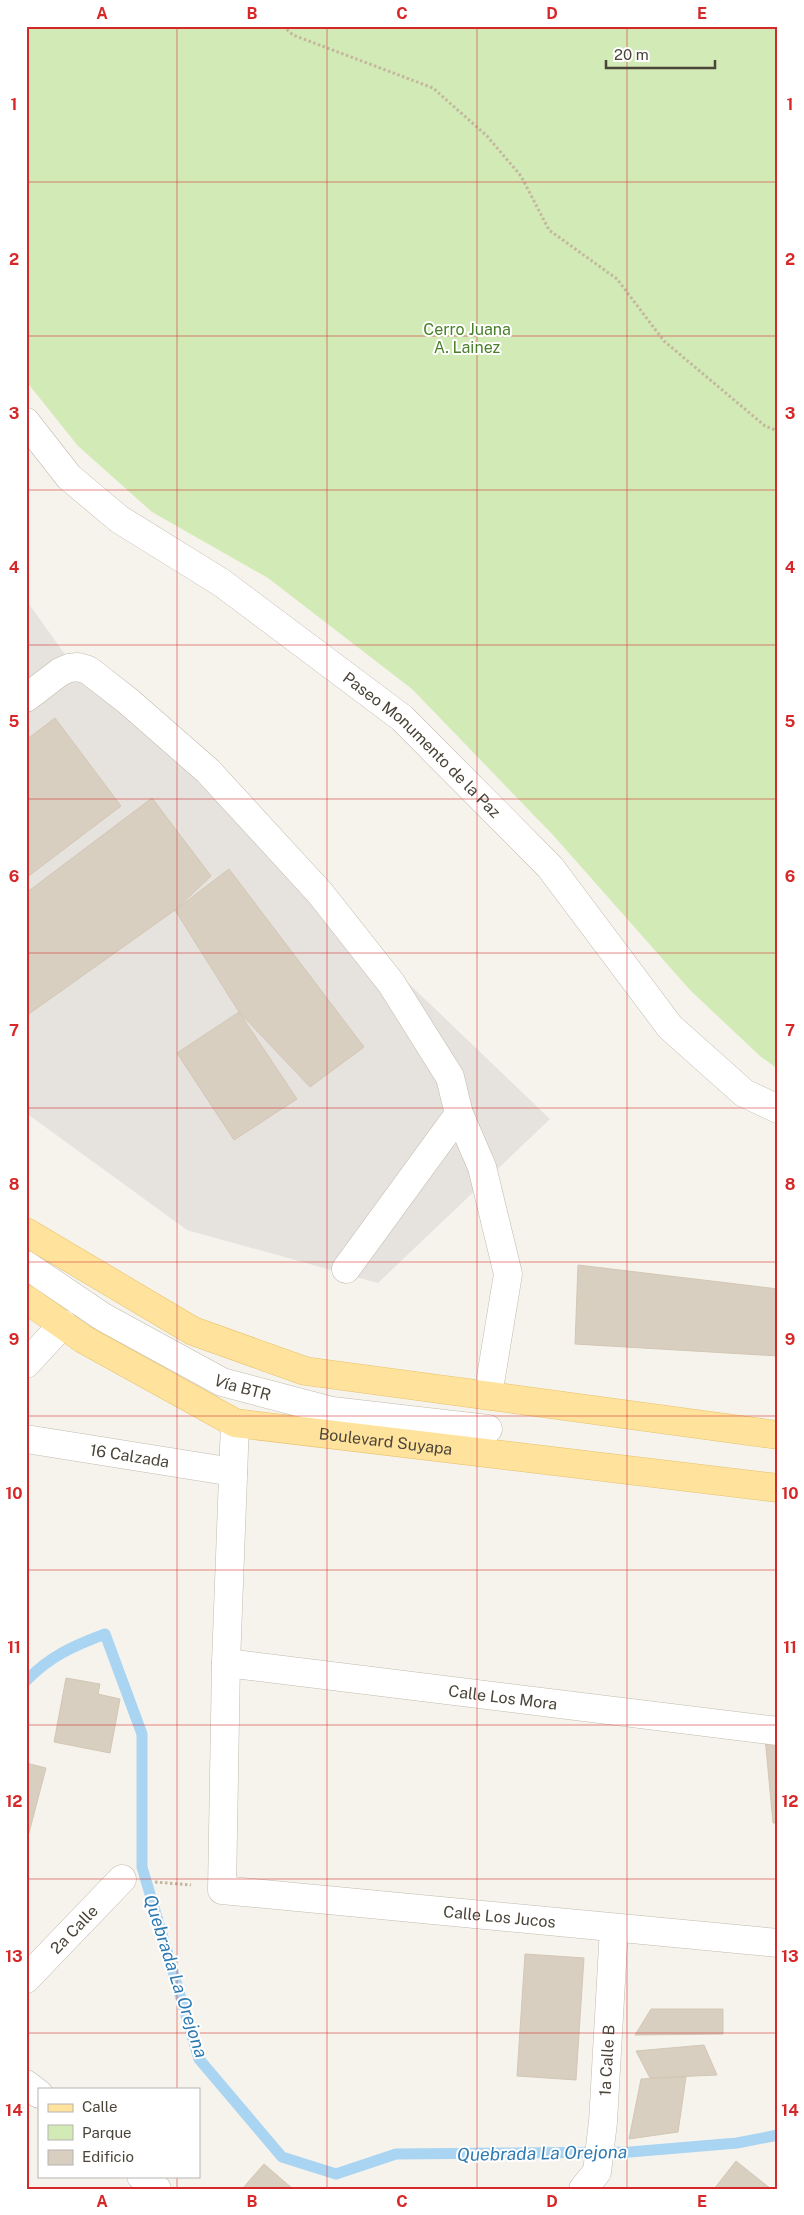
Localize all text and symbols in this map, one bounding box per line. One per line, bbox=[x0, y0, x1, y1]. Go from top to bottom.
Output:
text: A bbox=[96, 4, 108, 23]
text: B bbox=[247, 4, 258, 23]
text: C bbox=[396, 4, 408, 23]
text: D bbox=[546, 4, 558, 23]
text: E bbox=[697, 4, 707, 23]
scale bar bbox=[606, 38, 715, 70]
text: 20 m bbox=[614, 46, 649, 63]
text: 1 bbox=[11, 95, 17, 114]
text: 1 bbox=[787, 95, 793, 114]
text: 2 bbox=[9, 250, 19, 269]
text: 2 bbox=[785, 250, 795, 269]
park label: Cerro Juana A. Lainez bbox=[423, 320, 511, 357]
text: 3 bbox=[9, 404, 19, 423]
text: 3 bbox=[785, 404, 795, 423]
text: 4 bbox=[9, 558, 20, 577]
text: 4 bbox=[785, 558, 796, 577]
street label: Paseo Monumento de la Paz bbox=[339, 668, 505, 822]
text: 5 bbox=[9, 712, 20, 731]
text: 5 bbox=[785, 712, 796, 731]
text: 6 bbox=[9, 867, 19, 886]
text: 6 bbox=[785, 867, 795, 886]
text: 7 bbox=[9, 1021, 19, 1040]
text: 7 bbox=[785, 1021, 795, 1040]
text: 8 bbox=[9, 1175, 20, 1194]
text: 8 bbox=[785, 1175, 796, 1194]
text: 9 bbox=[9, 1330, 19, 1349]
text: 9 bbox=[785, 1330, 795, 1349]
street label: Vía BTR bbox=[211, 1370, 273, 1404]
street label: Boulevard Suyapa bbox=[318, 1424, 454, 1458]
street label: 16 Calzada bbox=[89, 1440, 171, 1471]
text: 10 bbox=[5, 1484, 23, 1503]
text: 10 bbox=[781, 1484, 799, 1503]
text: 11 bbox=[7, 1638, 21, 1657]
text: 11 bbox=[783, 1638, 797, 1657]
street label: Calle Los Mora bbox=[447, 1681, 558, 1713]
text: 12 bbox=[5, 1792, 23, 1811]
text: 12 bbox=[781, 1792, 799, 1811]
water label: Quebrada La Orejona bbox=[140, 1892, 212, 2060]
street label: 2a Calle bbox=[46, 1901, 101, 1958]
street label: Calle Los Jucos bbox=[442, 1902, 557, 1931]
text: 13 bbox=[5, 1947, 23, 1966]
text: 13 bbox=[781, 1947, 799, 1966]
street label: 1a Calle B bbox=[595, 2024, 618, 2097]
legend bbox=[38, 2088, 200, 2178]
text: Calle bbox=[82, 2098, 118, 2115]
text: 14 bbox=[5, 2101, 23, 2120]
text: 14 bbox=[781, 2101, 799, 2120]
text: Parque bbox=[82, 2124, 132, 2141]
water label: Quebrada La Orejona bbox=[457, 2141, 627, 2165]
text: Edificio bbox=[82, 2148, 134, 2165]
text: A bbox=[96, 2192, 108, 2211]
text: B bbox=[247, 2192, 258, 2211]
text: C bbox=[396, 2192, 408, 2211]
text: D bbox=[546, 2192, 558, 2211]
text: E bbox=[697, 2192, 707, 2211]

